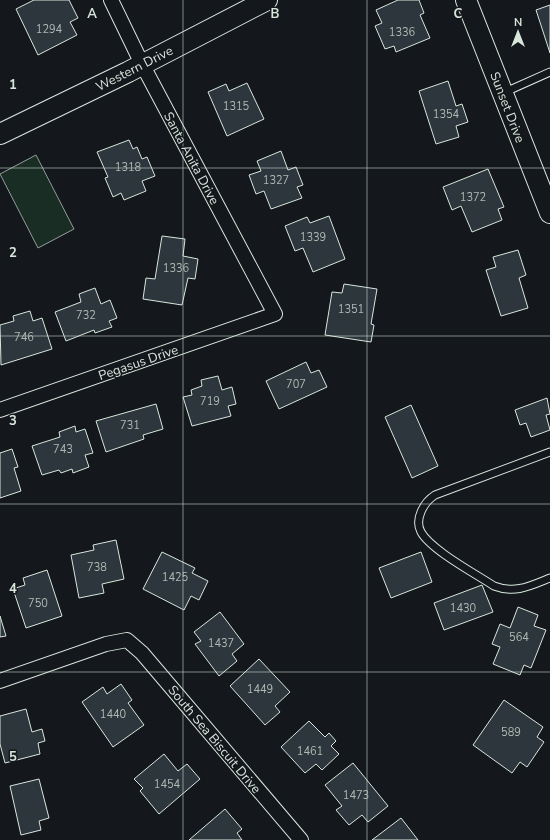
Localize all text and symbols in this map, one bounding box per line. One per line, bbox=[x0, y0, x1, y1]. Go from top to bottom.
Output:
text: A bbox=[87, 5, 97, 23]
text: B bbox=[271, 5, 280, 23]
text: C bbox=[454, 5, 463, 23]
north arrow bbox=[498, 12, 538, 52]
text: N bbox=[514, 15, 522, 30]
house number: 1294 bbox=[36, 22, 63, 37]
house number: 1336 bbox=[389, 25, 416, 40]
street label: Western Drive bbox=[93, 42, 176, 96]
street label: Sunset Drive bbox=[485, 69, 529, 145]
text: 1 bbox=[9, 76, 17, 94]
house number: 1315 bbox=[223, 99, 250, 114]
house number: 1354 bbox=[433, 107, 460, 122]
street label: Santa Anita Drive bbox=[159, 109, 223, 208]
house number: 1318 bbox=[115, 160, 142, 175]
house number: 1327 bbox=[263, 173, 289, 188]
house number: 1372 bbox=[460, 190, 486, 205]
house number: 1339 bbox=[300, 230, 326, 245]
text: 2 bbox=[9, 244, 17, 262]
house number: 1336 bbox=[163, 261, 190, 276]
house number: 1351 bbox=[338, 302, 364, 317]
house number: 732 bbox=[76, 308, 96, 323]
house number: 746 bbox=[14, 330, 34, 345]
street label: Pegasus Drive bbox=[96, 341, 181, 385]
house number: 707 bbox=[286, 377, 306, 392]
house number: 719 bbox=[200, 394, 220, 409]
text: 3 bbox=[9, 412, 17, 430]
house number: 731 bbox=[120, 418, 140, 433]
house number: 743 bbox=[53, 442, 73, 457]
house number: 738 bbox=[87, 560, 107, 575]
house number: 1425 bbox=[162, 570, 189, 585]
text: 4 bbox=[9, 580, 17, 598]
house number: 750 bbox=[28, 596, 48, 611]
house number: 1430 bbox=[450, 601, 477, 616]
house number: 564 bbox=[509, 630, 529, 645]
house number: 1437 bbox=[208, 636, 234, 651]
street label: South Sea Biscuit Drive bbox=[164, 682, 265, 798]
house number: 1449 bbox=[247, 682, 273, 697]
house number: 1440 bbox=[100, 707, 127, 722]
house number: 589 bbox=[501, 725, 521, 740]
house number: 1461 bbox=[297, 744, 323, 759]
text: 5 bbox=[9, 748, 17, 766]
house number: 1454 bbox=[154, 777, 181, 792]
house number: 1473 bbox=[343, 788, 369, 803]

